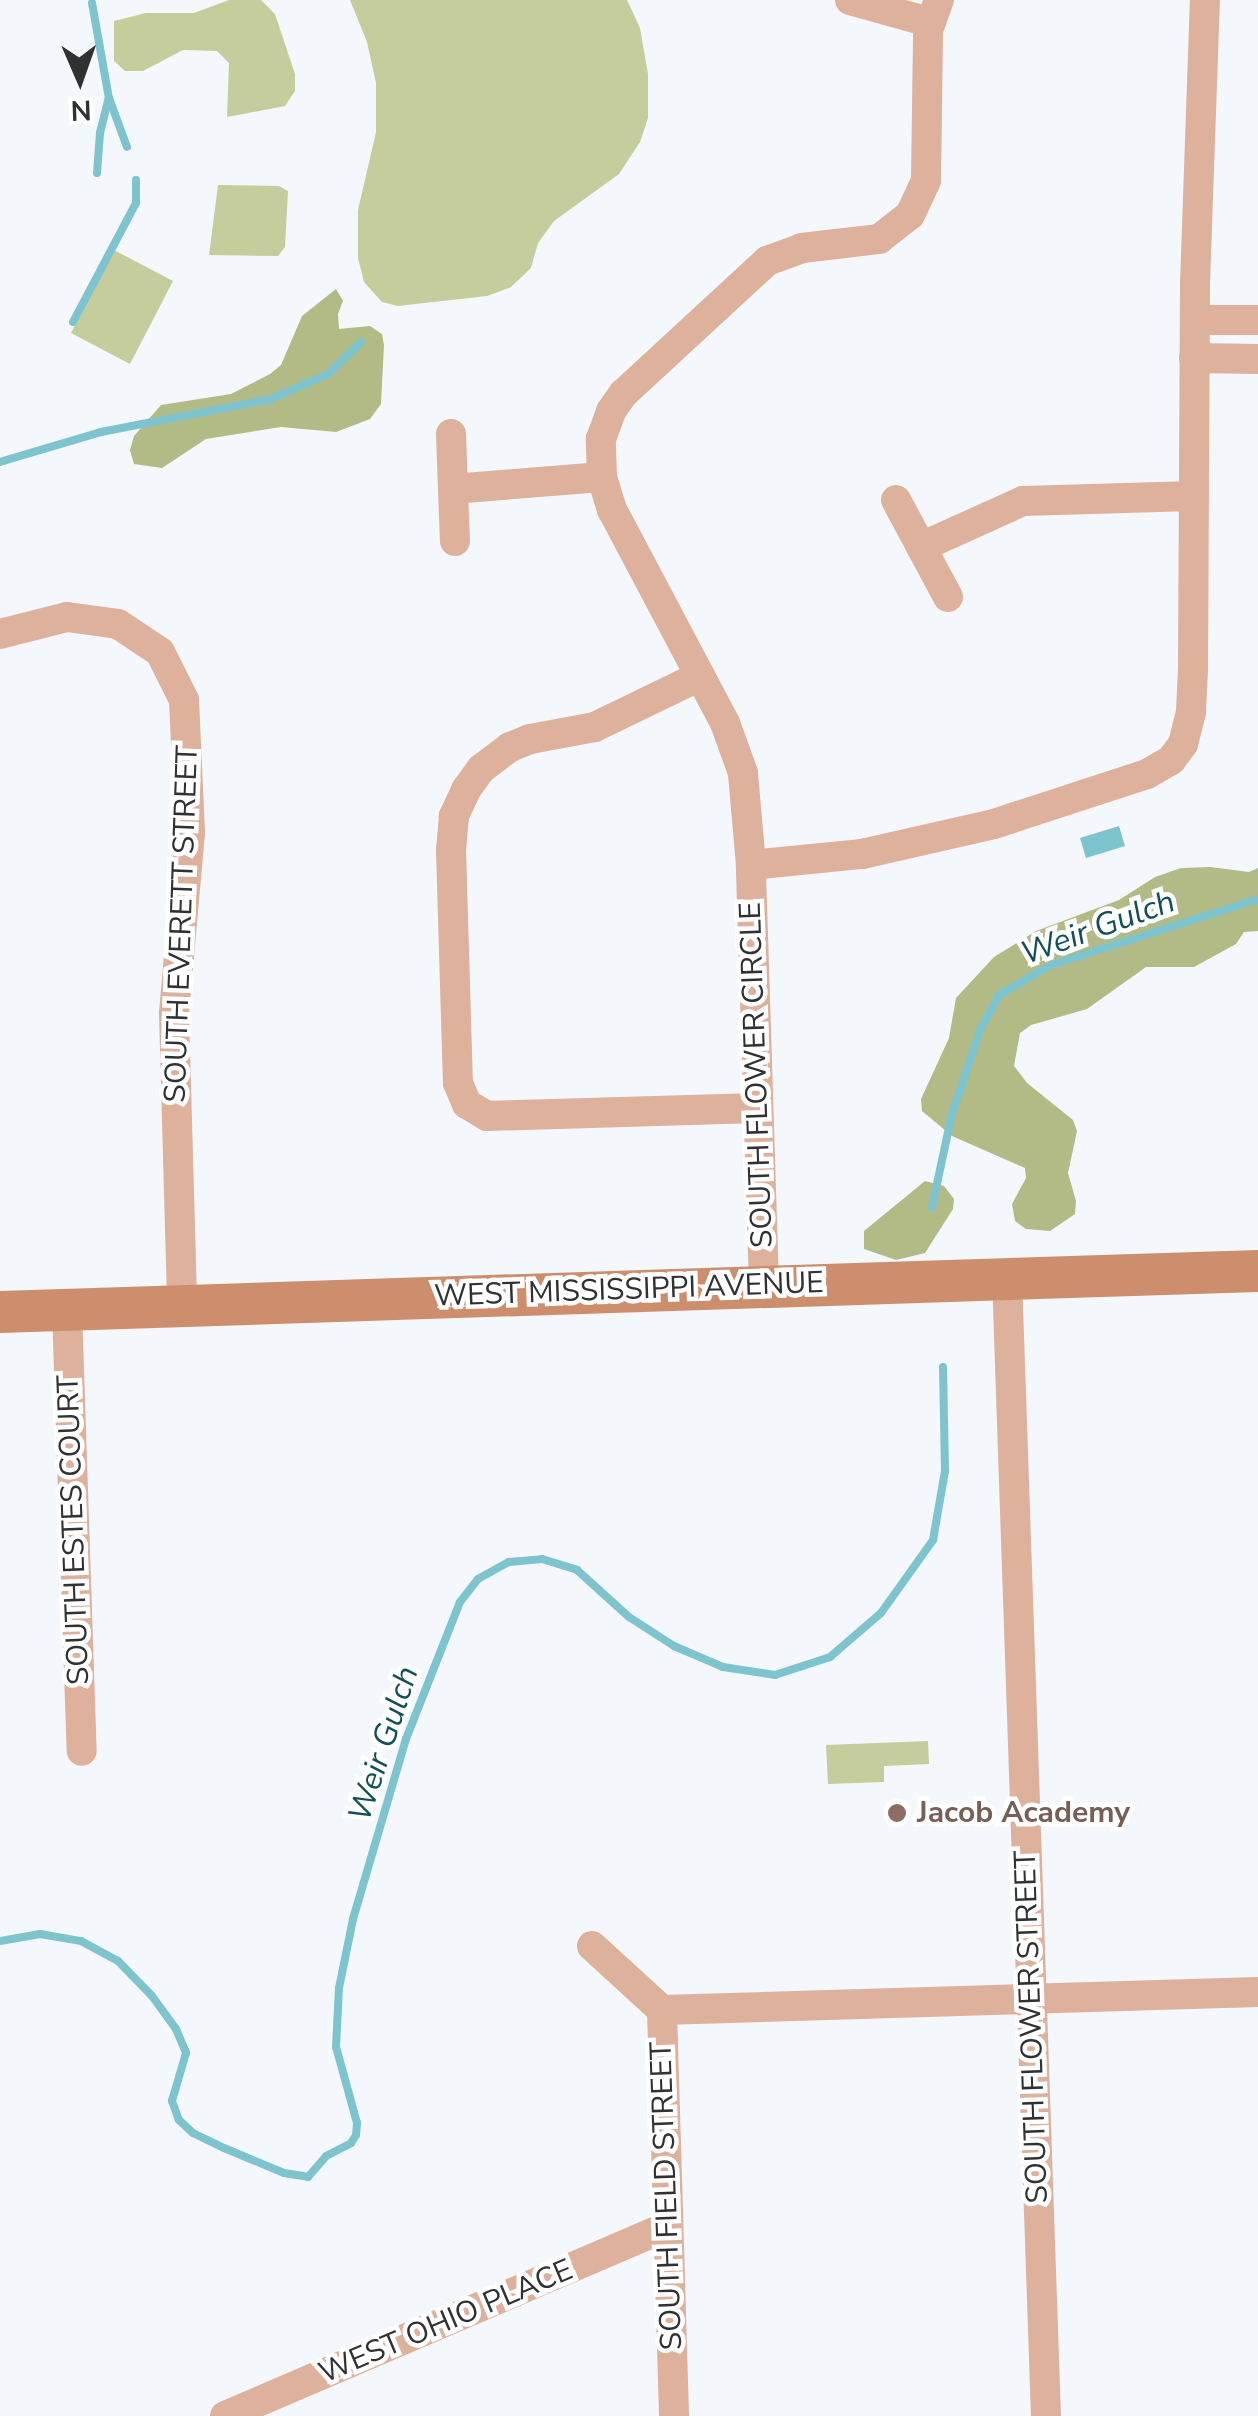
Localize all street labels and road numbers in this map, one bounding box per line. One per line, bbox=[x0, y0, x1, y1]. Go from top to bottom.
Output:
street label: SOUTH EVERETT STREET bbox=[158, 745, 206, 1103]
street label: SOUTH FLOWER CIRCLE bbox=[733, 901, 781, 1249]
street label: WEST MISSISSIPPI AVENUE bbox=[434, 1265, 824, 1315]
street label: SOUTH ESTES COURT bbox=[51, 1374, 97, 1686]
street label: SOUTH FLOWER STREET bbox=[1008, 1850, 1056, 2204]
street label: SOUTH FIELD STREET bbox=[644, 2041, 690, 2351]
street label: WEST OHIO PLACE bbox=[314, 2252, 578, 2392]

